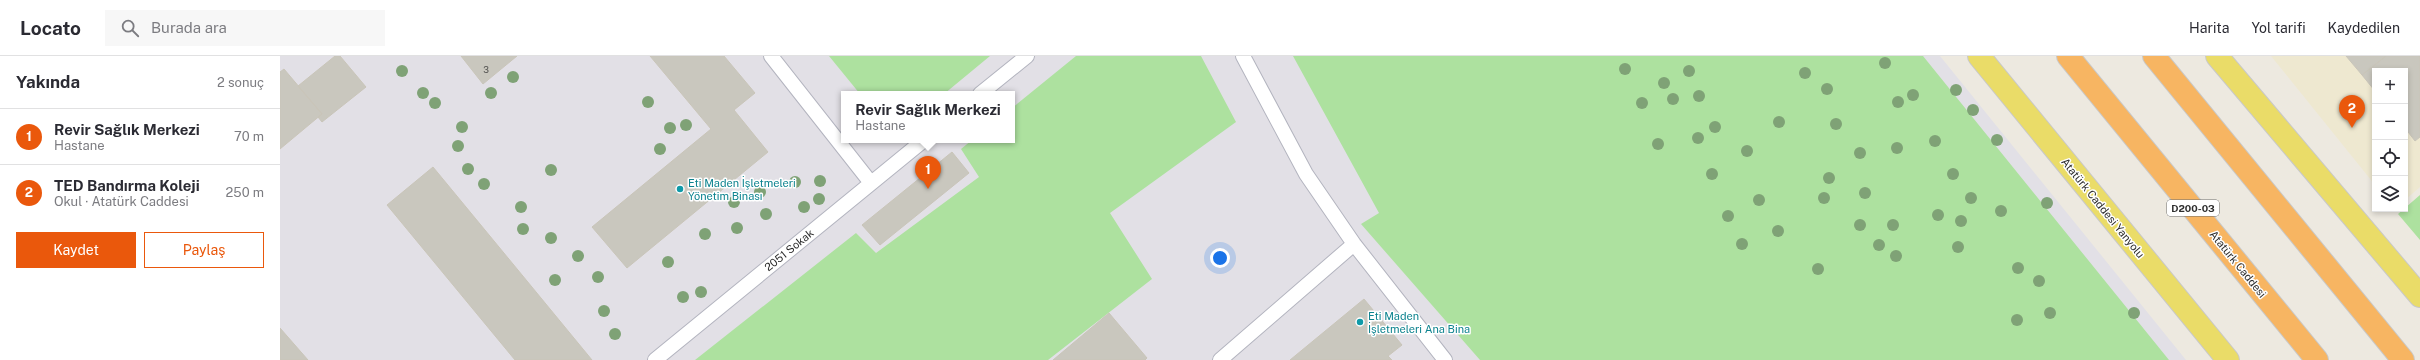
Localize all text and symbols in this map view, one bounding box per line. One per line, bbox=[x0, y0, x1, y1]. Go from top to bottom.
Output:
search box bbox=[105, 10, 385, 46]
text: Locato bbox=[20, 17, 81, 39]
icon: search bbox=[119, 17, 141, 39]
text: Burada ara bbox=[151, 19, 227, 36]
text: Harita bbox=[2189, 20, 2229, 36]
text: Yol tarifi bbox=[2251, 20, 2306, 36]
text: Kaydedilen bbox=[2328, 20, 2400, 36]
house number: 3 bbox=[483, 64, 489, 75]
map controls bbox=[2372, 68, 2408, 212]
button: + bbox=[2372, 68, 2408, 104]
text: Yakında bbox=[16, 72, 80, 92]
text: 2 sonuç bbox=[217, 75, 264, 90]
popup bbox=[841, 91, 1015, 143]
pin: 2 bbox=[2339, 95, 2365, 128]
text: Revir Sağlık Merkezi bbox=[855, 101, 1001, 118]
button: − bbox=[2372, 104, 2408, 140]
text: Hastane bbox=[855, 118, 906, 133]
text: Revir Sağlık Merkezi bbox=[54, 121, 200, 138]
text: 1 bbox=[26, 129, 32, 144]
text: 70 m bbox=[234, 129, 264, 144]
text: Hastane bbox=[54, 138, 105, 153]
button: locate bbox=[2372, 140, 2408, 176]
pin: 1 bbox=[915, 156, 941, 189]
street label: Atatürk Caddesi Yanyolu bbox=[2059, 156, 2147, 260]
place label: Eti Maden İşletmeleri Yönetim Binası bbox=[688, 176, 796, 202]
button: layers bbox=[2372, 176, 2408, 212]
text: TED Bandırma Koleji bbox=[54, 177, 200, 194]
marker: Eti Maden İşletmeleri Yönetim Binası bbox=[675, 184, 685, 194]
text: 2 bbox=[25, 185, 33, 200]
text: 250 m bbox=[226, 185, 264, 200]
text: Okul · Atatürk Caddesi bbox=[54, 194, 189, 209]
road number: D200-03 bbox=[2167, 200, 2219, 216]
street label: 2051 Sokak bbox=[762, 227, 816, 273]
street label: Atatürk Caddesi bbox=[2207, 228, 2269, 300]
button: Kaydet bbox=[16, 232, 136, 268]
button: Paylaş bbox=[144, 232, 264, 268]
your location bbox=[1210, 248, 1230, 268]
place label: Eti Maden İşletmeleri Ana Bina bbox=[1368, 310, 1470, 336]
marker: Eti Maden İşletmeleri Ana Bina bbox=[1355, 317, 1365, 327]

